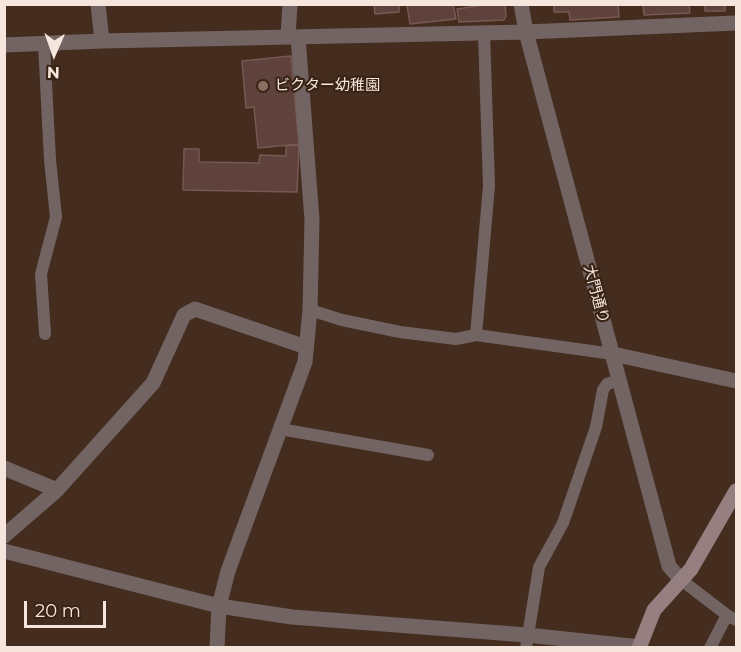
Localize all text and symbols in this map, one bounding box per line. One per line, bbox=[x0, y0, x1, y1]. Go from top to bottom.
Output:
north arrow bbox=[24, 24, 84, 84]
text: N bbox=[47, 63, 60, 82]
place label: ビクター幼稚園 bbox=[275, 77, 380, 95]
marker: ビクター幼稚園 bbox=[256, 79, 270, 93]
street label: 大門通り bbox=[580, 263, 612, 325]
scale bar bbox=[27, 589, 110, 627]
text: 20 m bbox=[35, 600, 81, 622]

